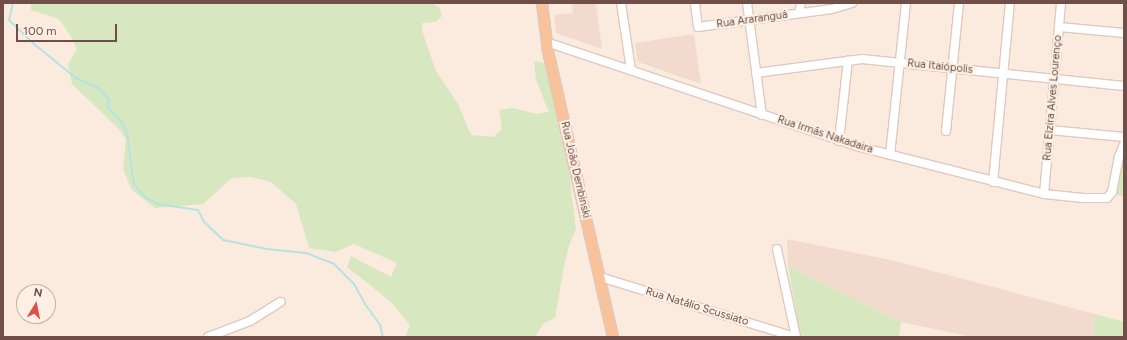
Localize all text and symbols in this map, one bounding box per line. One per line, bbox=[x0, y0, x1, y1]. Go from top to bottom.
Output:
street label: Rua Araranguá bbox=[716, 8, 788, 32]
scale bar bbox=[18, 16, 119, 42]
text: 100 m bbox=[23, 24, 57, 38]
street label: Rua Elzira Alves Lourenço bbox=[1041, 35, 1065, 161]
street label: Rua Itaiópolis bbox=[906, 57, 974, 77]
street label: Rua Irmãs Nakadaira bbox=[776, 113, 874, 157]
street label: Rua João Dembinski bbox=[557, 120, 593, 220]
north arrow bbox=[16, 284, 56, 324]
street label: Rua Natálio Scussiato bbox=[644, 285, 750, 329]
text: N bbox=[33, 286, 43, 300]

